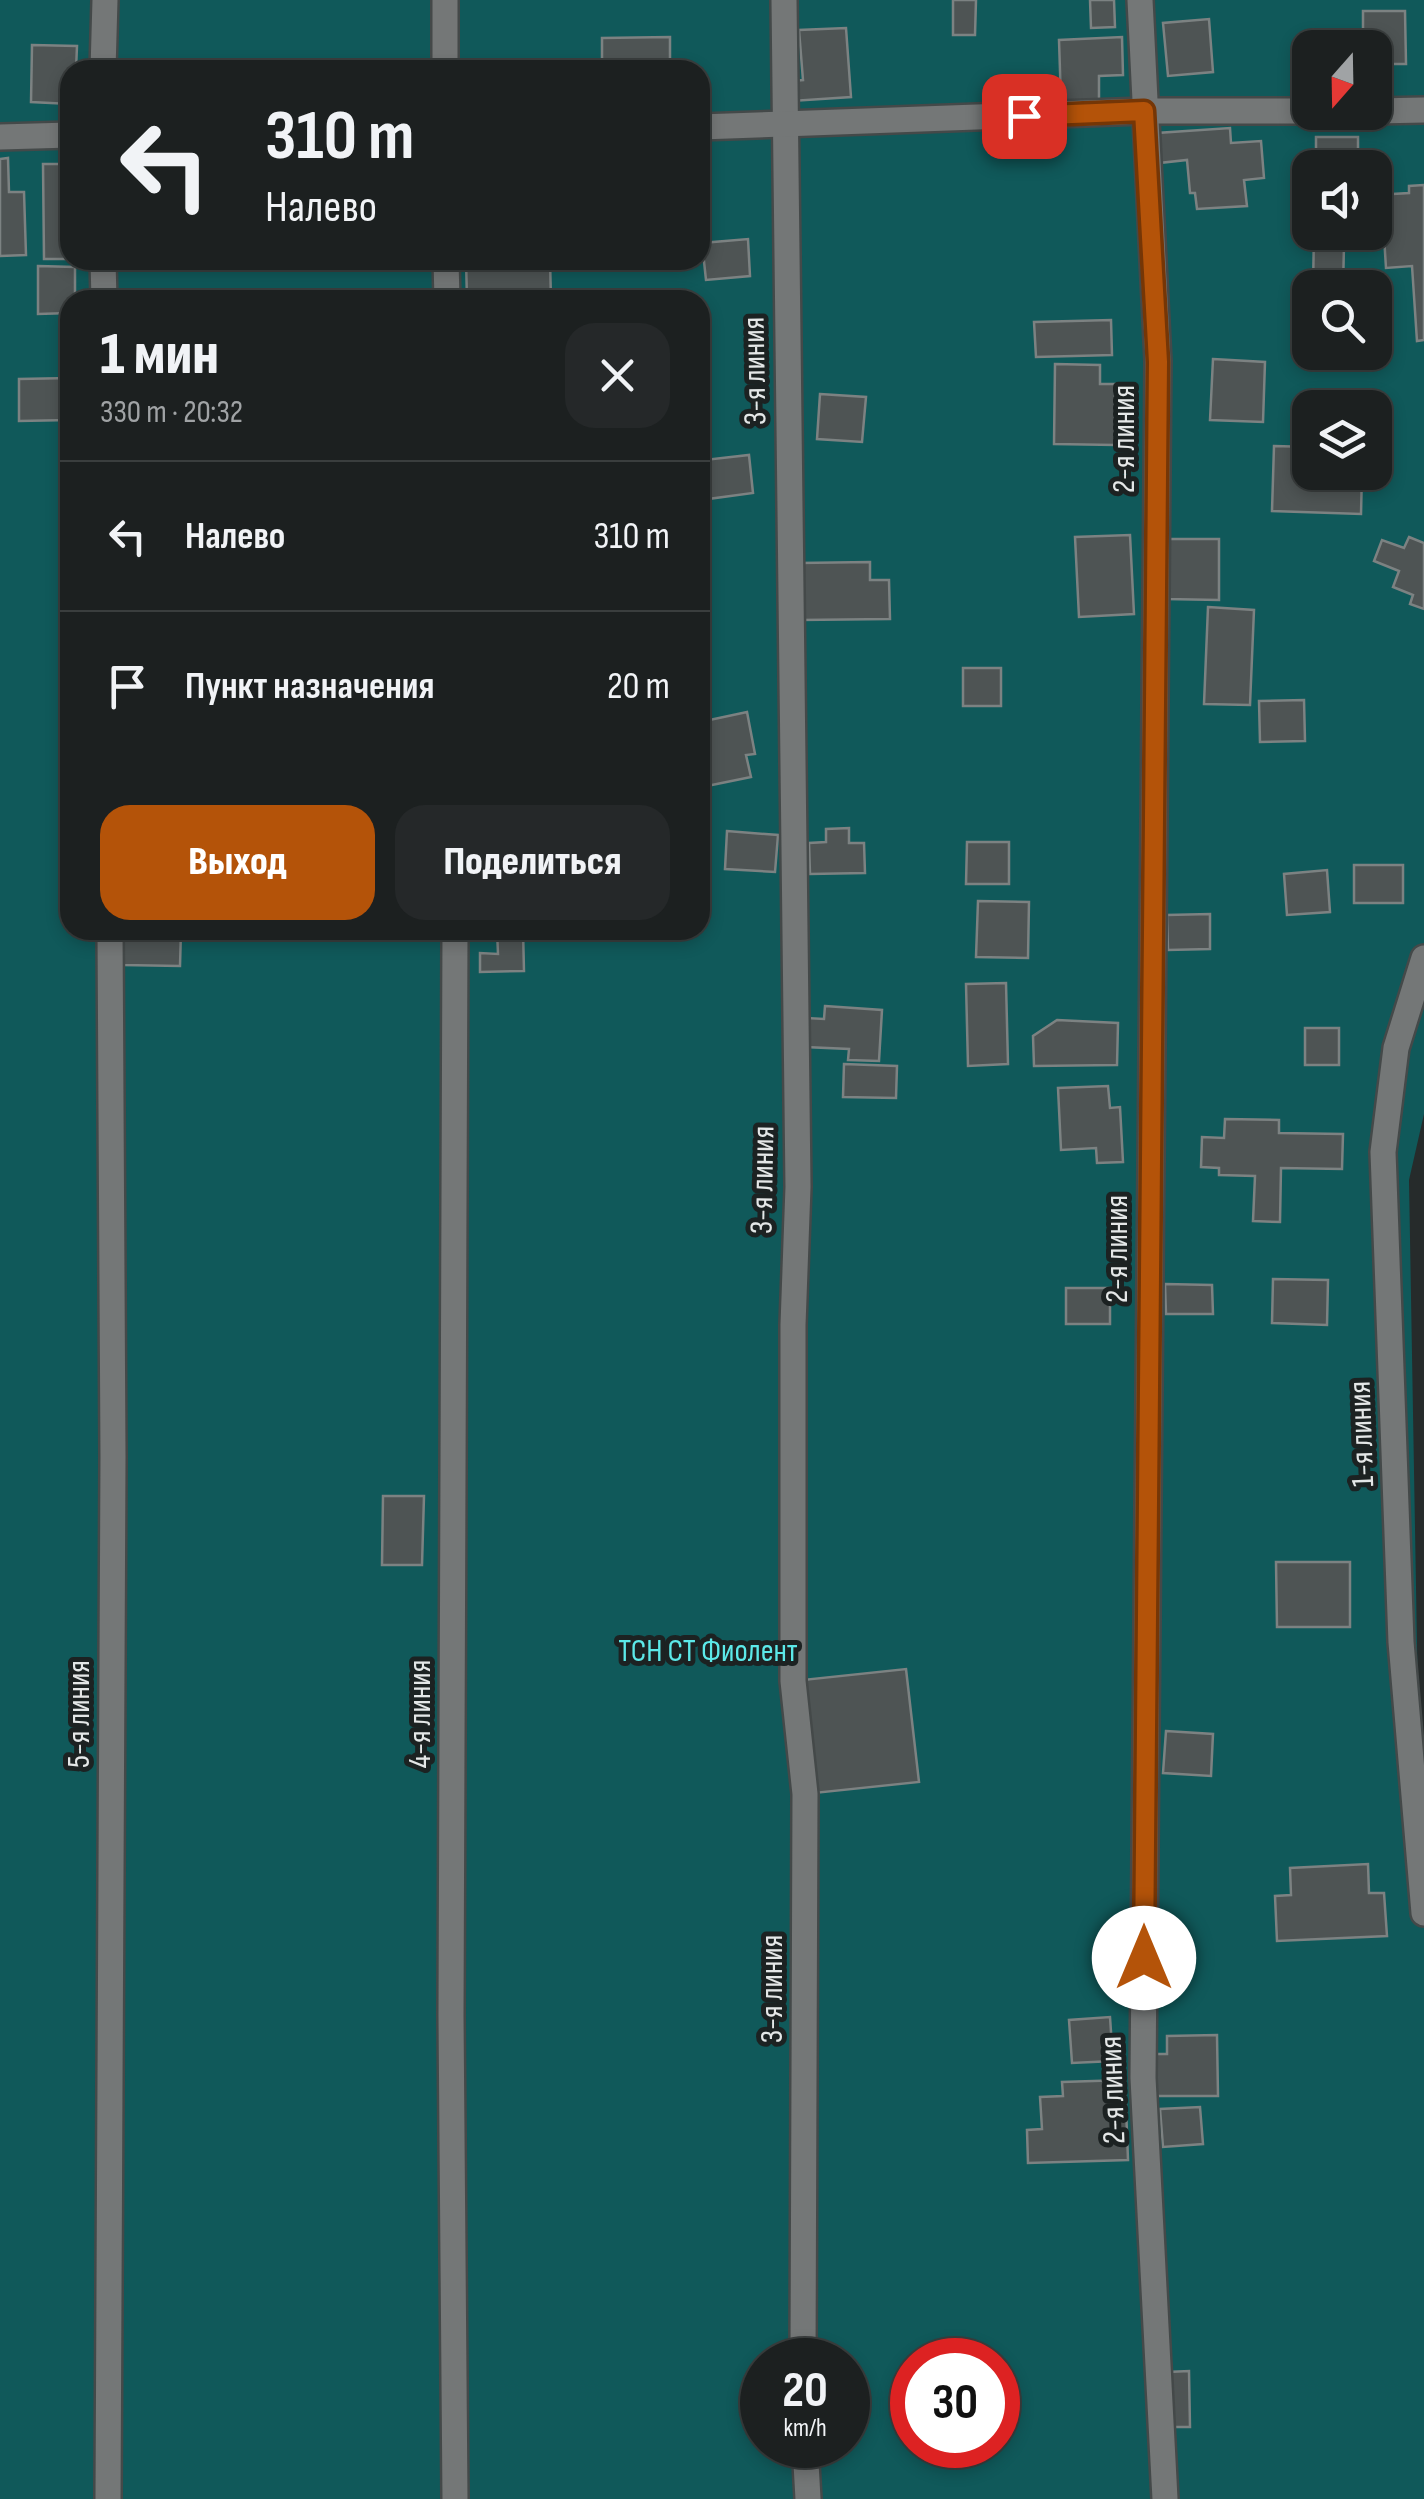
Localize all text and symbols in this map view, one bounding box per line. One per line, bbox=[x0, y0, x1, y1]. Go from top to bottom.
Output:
north arrow bbox=[1292, 30, 1392, 130]
map controls bbox=[1292, 30, 1392, 490]
pin bbox=[982, 74, 1067, 159]
icon: arrive bbox=[997, 89, 1052, 144]
text: 310 m bbox=[265, 95, 414, 179]
icon: left bbox=[100, 100, 230, 230]
button: sound bbox=[1292, 150, 1392, 250]
text: Налево bbox=[265, 180, 377, 235]
button: search bbox=[1292, 270, 1392, 370]
street label: 3-я линия bbox=[735, 316, 775, 426]
text: 1 мин bbox=[100, 319, 219, 391]
button: close bbox=[565, 323, 670, 428]
street label: 2-я линия bbox=[1105, 385, 1144, 493]
button: layers bbox=[1292, 390, 1392, 490]
text: 330 m · 20:32 bbox=[100, 393, 243, 432]
icon: left bbox=[100, 509, 155, 564]
text: Налево bbox=[185, 514, 285, 559]
text: 310 m bbox=[593, 514, 670, 559]
icon: arrive bbox=[100, 659, 155, 714]
text: Пункт назначения bbox=[185, 664, 434, 709]
text: 20 m bbox=[607, 664, 670, 709]
button: Выход bbox=[100, 805, 375, 920]
button: Поделиться bbox=[395, 805, 670, 920]
street label: 3-я линия bbox=[743, 1125, 783, 1235]
street label: 2-я линия bbox=[1098, 1195, 1137, 1303]
street label: 1-я линия bbox=[1341, 1380, 1383, 1488]
park label: ТСН СТ Фиолент bbox=[618, 1632, 798, 1671]
street label: 5-я линия bbox=[60, 1660, 99, 1768]
street label: 4-я линия bbox=[401, 1660, 440, 1768]
position arrow bbox=[1092, 1906, 1196, 2010]
street label: 3-я линия bbox=[753, 1935, 792, 2043]
street label: 2-я линия bbox=[1092, 2035, 1134, 2145]
speed limit sign: 30 bbox=[890, 2338, 1020, 2468]
text: 20 bbox=[782, 2361, 828, 2421]
text: km/h bbox=[783, 2413, 827, 2444]

